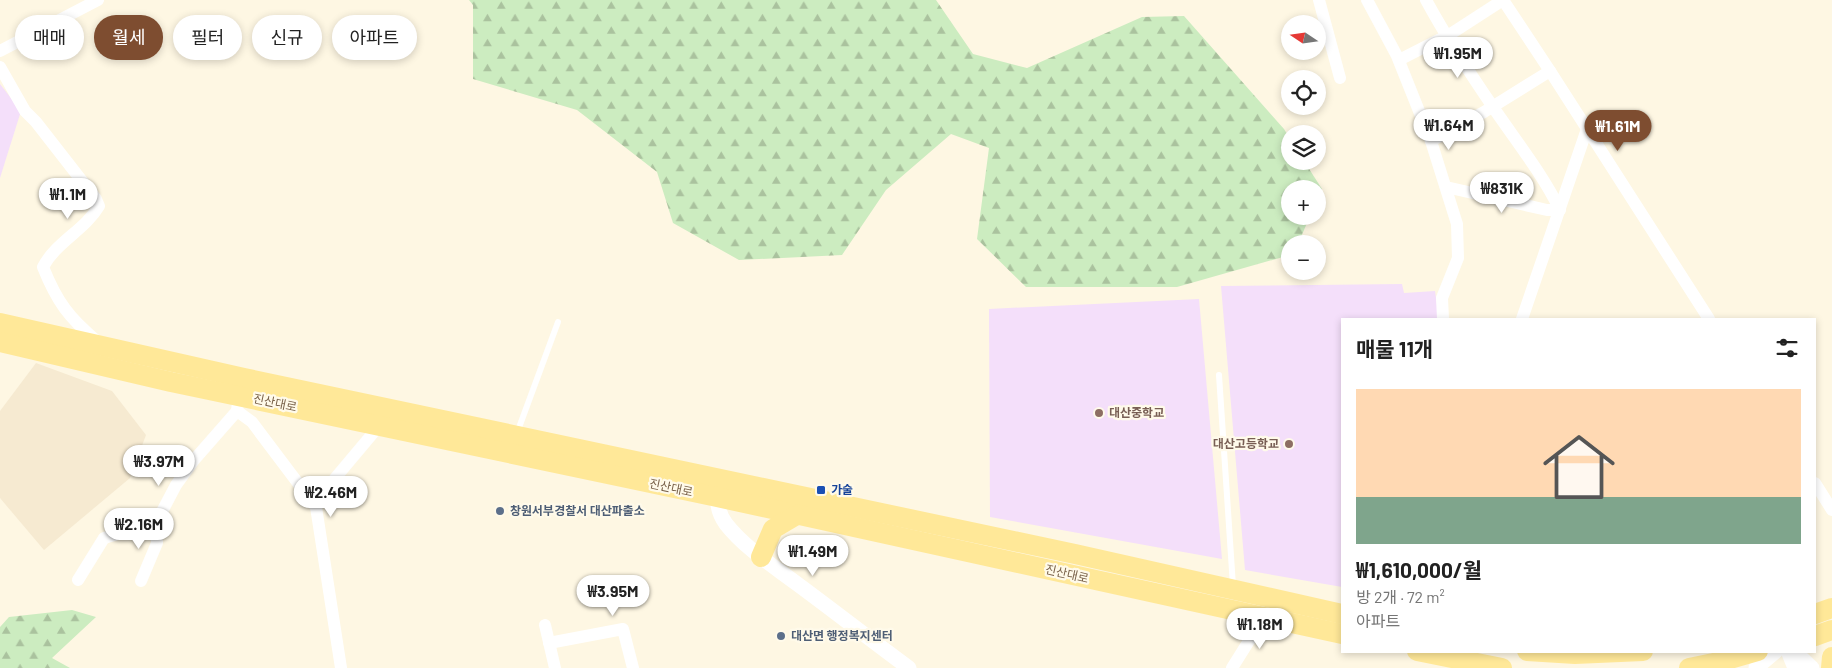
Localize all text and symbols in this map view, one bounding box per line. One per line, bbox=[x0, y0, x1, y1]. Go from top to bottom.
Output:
chip: 매매 bbox=[15, 15, 84, 60]
chip: 월세 bbox=[94, 15, 163, 60]
chip: 필터 bbox=[173, 15, 242, 60]
chip: 신규 bbox=[252, 15, 322, 60]
chip: 아파트 bbox=[332, 15, 417, 60]
north arrow bbox=[1281, 15, 1326, 60]
map controls bbox=[1281, 15, 1326, 280]
pin: ₩1.95M bbox=[1417, 36, 1499, 79]
text: ₩1.95M bbox=[1434, 43, 1482, 62]
button: locate bbox=[1281, 70, 1326, 115]
pin: ₩1.64M bbox=[1408, 108, 1490, 151]
pin: ₩1.61M bbox=[1577, 110, 1659, 152]
text: ₩1.64M bbox=[1424, 115, 1474, 134]
text: ₩1.61M bbox=[1595, 116, 1641, 135]
button: layers bbox=[1281, 125, 1326, 170]
pin: ₩831K bbox=[1467, 172, 1537, 214]
pin: ₩1.1M bbox=[33, 178, 103, 220]
text: ₩831K bbox=[1481, 178, 1523, 197]
button: + bbox=[1281, 180, 1326, 225]
text: ₩1.1M bbox=[50, 184, 86, 203]
button: − bbox=[1281, 235, 1326, 280]
icon: filters bbox=[1773, 334, 1801, 362]
text: 매물 11개 bbox=[1356, 336, 1433, 361]
street label: 진산대로 bbox=[252, 391, 298, 413]
place label: 대산중학교 bbox=[1109, 405, 1164, 419]
marker: 대산중학교 bbox=[1093, 407, 1105, 419]
icon: home bbox=[1534, 422, 1624, 512]
place label: 대산고등학교 bbox=[1213, 436, 1279, 450]
marker: 대산고등학교 bbox=[1283, 438, 1295, 450]
pin: ₩3.97M bbox=[118, 444, 200, 487]
text: ₩3.97M bbox=[134, 451, 184, 470]
pin: ₩2.46M bbox=[290, 476, 372, 518]
street label: 진산대로 bbox=[648, 476, 694, 498]
text: ₩2.46M bbox=[305, 482, 357, 501]
place label: 가술 bbox=[831, 482, 853, 496]
marker: 가술 bbox=[815, 484, 827, 496]
place label: 창원서부경찰서 대산파출소 bbox=[510, 503, 645, 517]
marker: 창원서부경찰서 대산파출소 bbox=[494, 505, 506, 517]
pin: ₩2.16M bbox=[98, 508, 180, 550]
text: ₩2.16M bbox=[115, 514, 163, 533]
pin: ₩1.49M bbox=[772, 534, 854, 577]
text: ₩1.49M bbox=[788, 541, 838, 560]
text: ₩1,610,000/월 bbox=[1356, 557, 1482, 582]
street label: 진산대로 bbox=[1044, 561, 1090, 585]
pin: ₩3.95M bbox=[572, 574, 654, 617]
text: ₩3.95M bbox=[588, 581, 638, 600]
text: 방 2개 · 72 m² bbox=[1356, 587, 1445, 606]
pin: ₩1.18M bbox=[1219, 608, 1301, 650]
text: 아파트 bbox=[1356, 611, 1400, 630]
text: ₩1.18M bbox=[1237, 614, 1283, 633]
place label: 대산면 행정복지센터 bbox=[791, 628, 893, 642]
marker: 대산면 행정복지센터 bbox=[775, 630, 787, 642]

